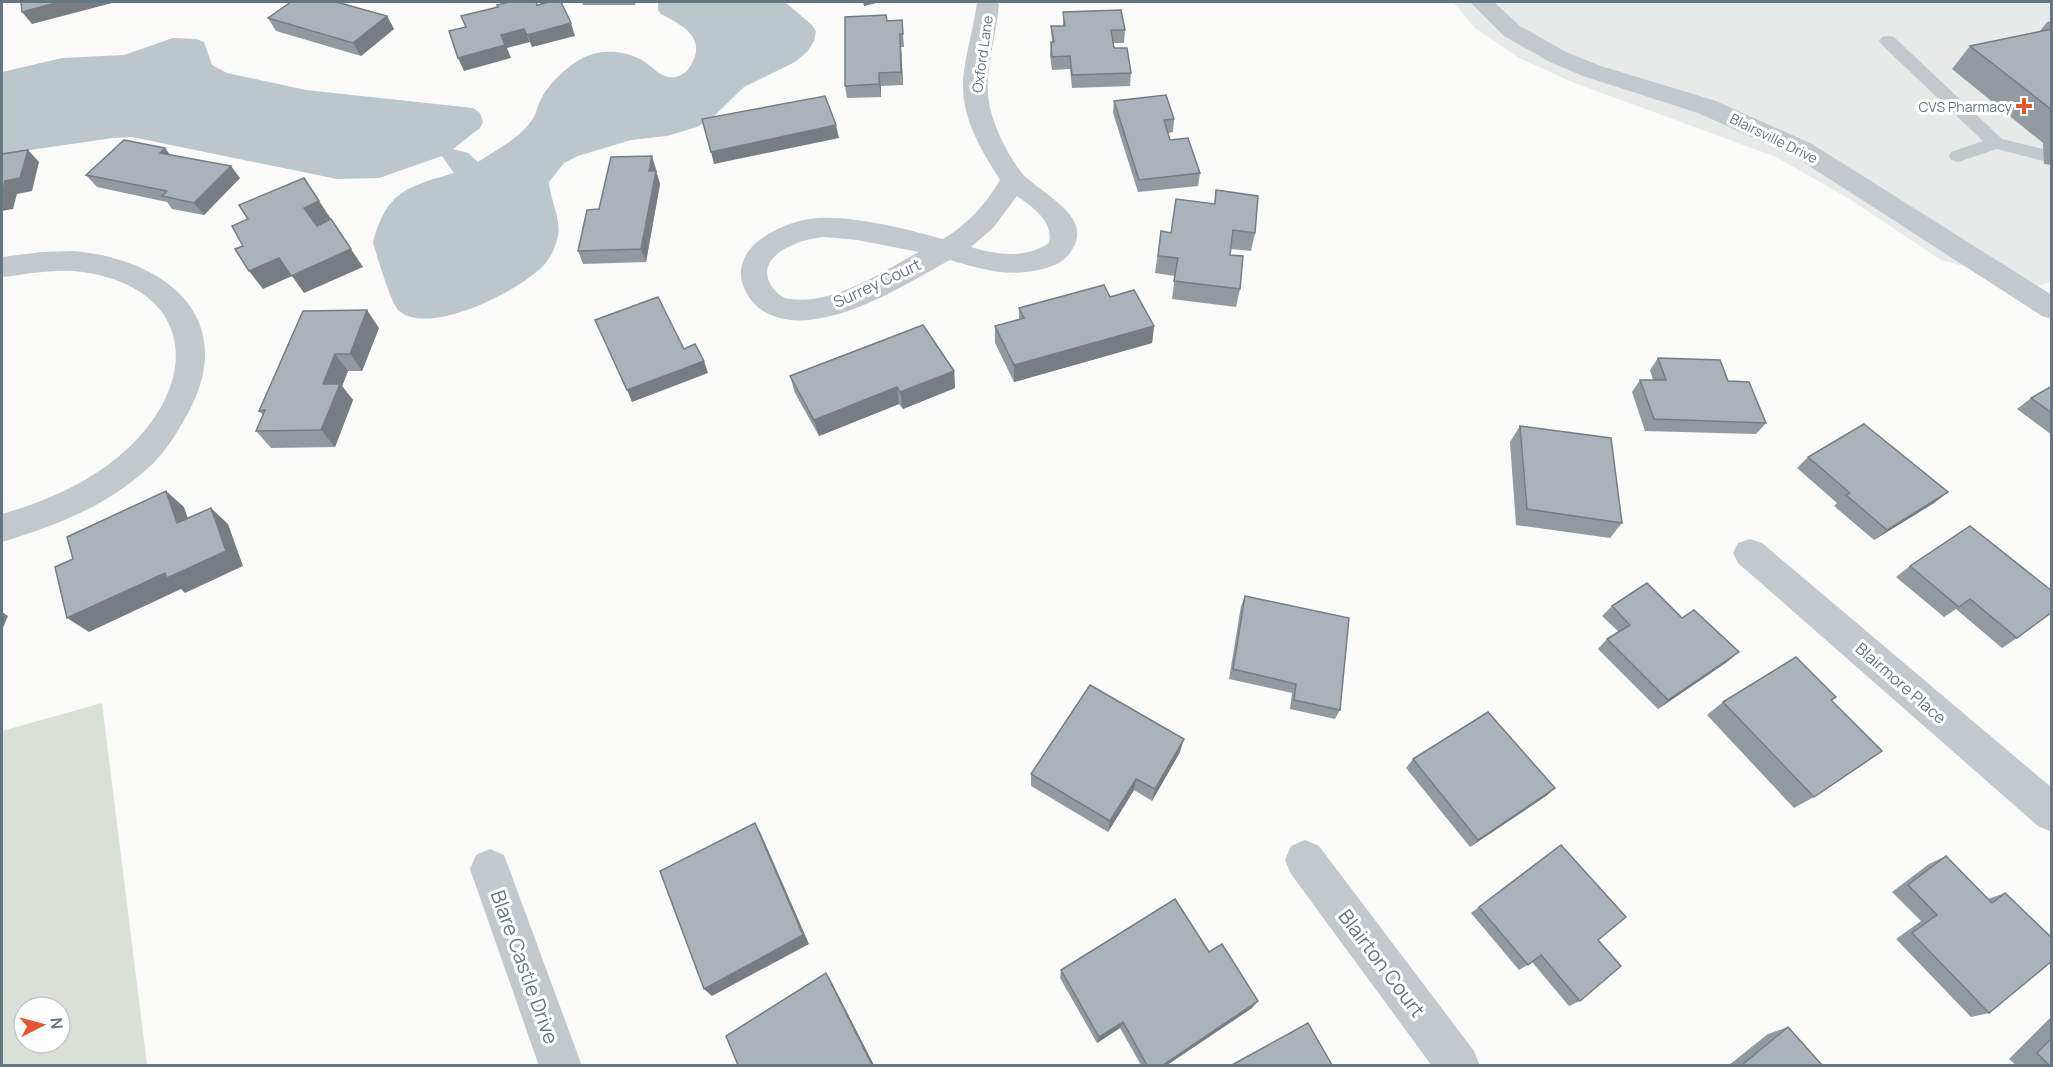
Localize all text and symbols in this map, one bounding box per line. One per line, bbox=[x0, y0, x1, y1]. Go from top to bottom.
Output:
street label: Oxford Lane bbox=[967, 14, 997, 94]
place label: CVS Pharmacy bbox=[1919, 97, 2013, 116]
marker: CVS Pharmacy bbox=[2017, 99, 2031, 113]
street label: Blairsville Drive bbox=[1727, 109, 1821, 167]
street label: Surrey Court bbox=[830, 253, 924, 313]
street label: Blairmore Place bbox=[1851, 638, 1951, 728]
street label: Blare Castle Drive bbox=[485, 886, 565, 1048]
street label: Blairton Court bbox=[1333, 904, 1431, 1022]
north arrow bbox=[12, 995, 72, 1055]
text: N bbox=[45, 1017, 68, 1030]

